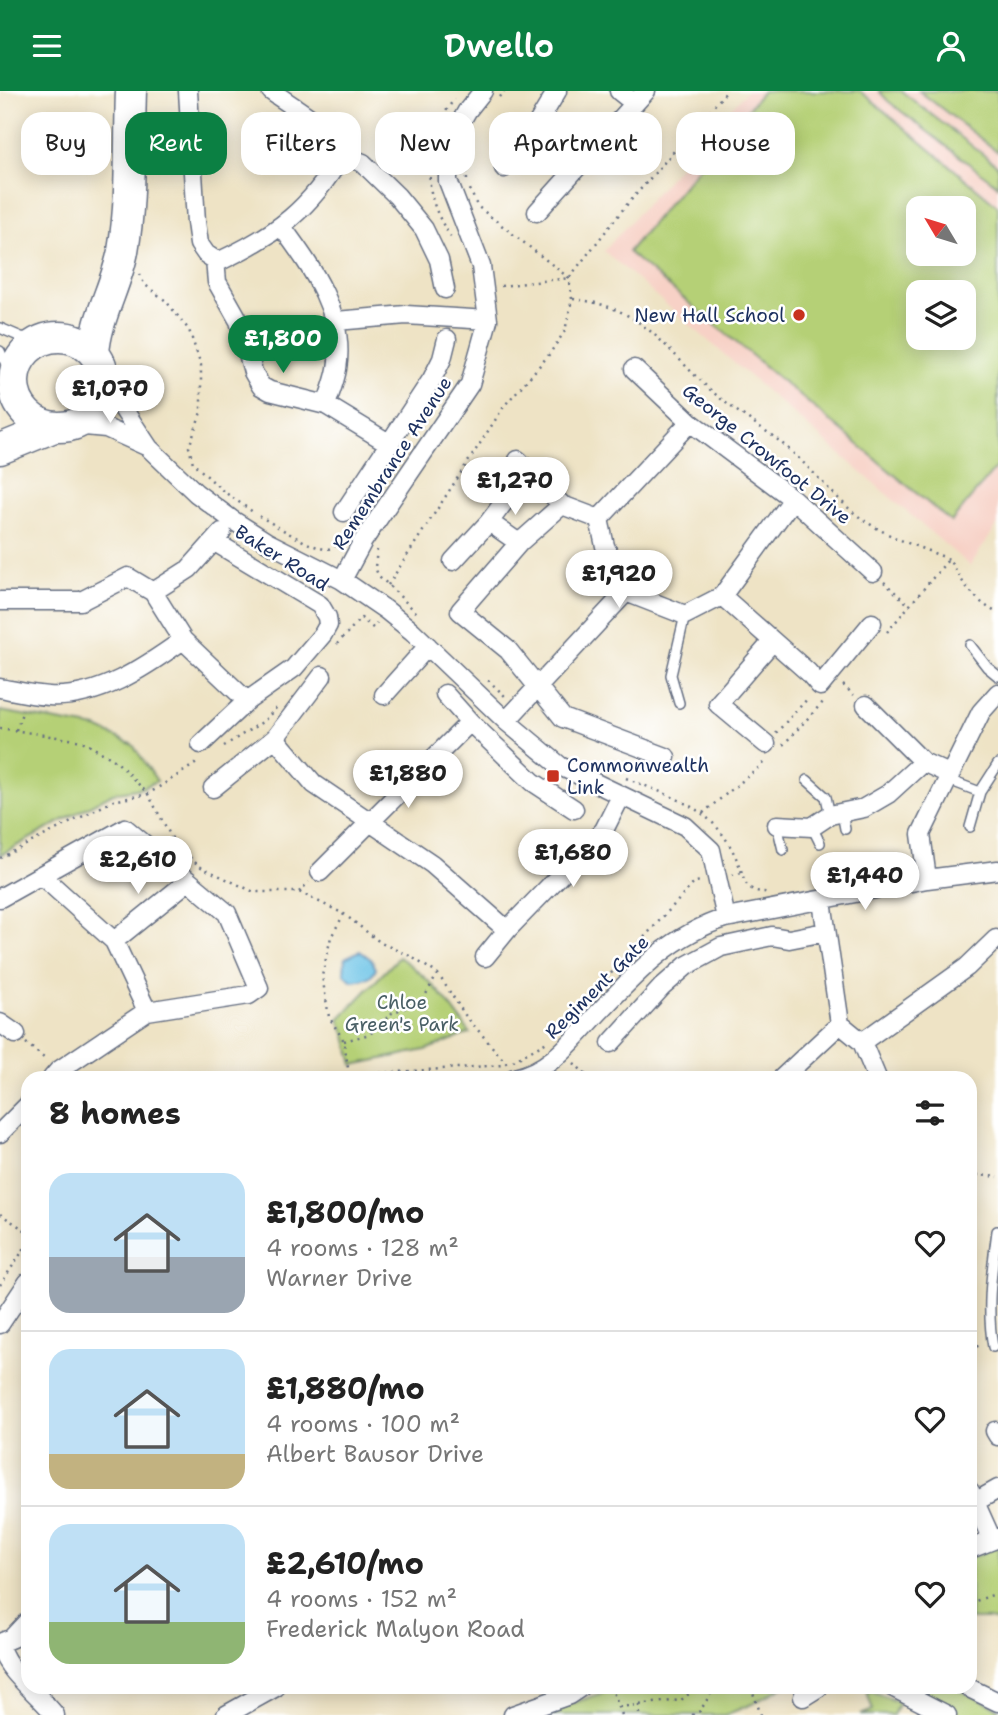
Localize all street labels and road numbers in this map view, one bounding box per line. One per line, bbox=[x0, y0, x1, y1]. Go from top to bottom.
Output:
street label: Remembrance Avenue bbox=[327, 372, 457, 554]
street label: George Crowfoot Drive bbox=[677, 378, 857, 530]
street label: Baker Road bbox=[230, 519, 334, 597]
street label: Regiment Gate bbox=[540, 930, 654, 1044]

